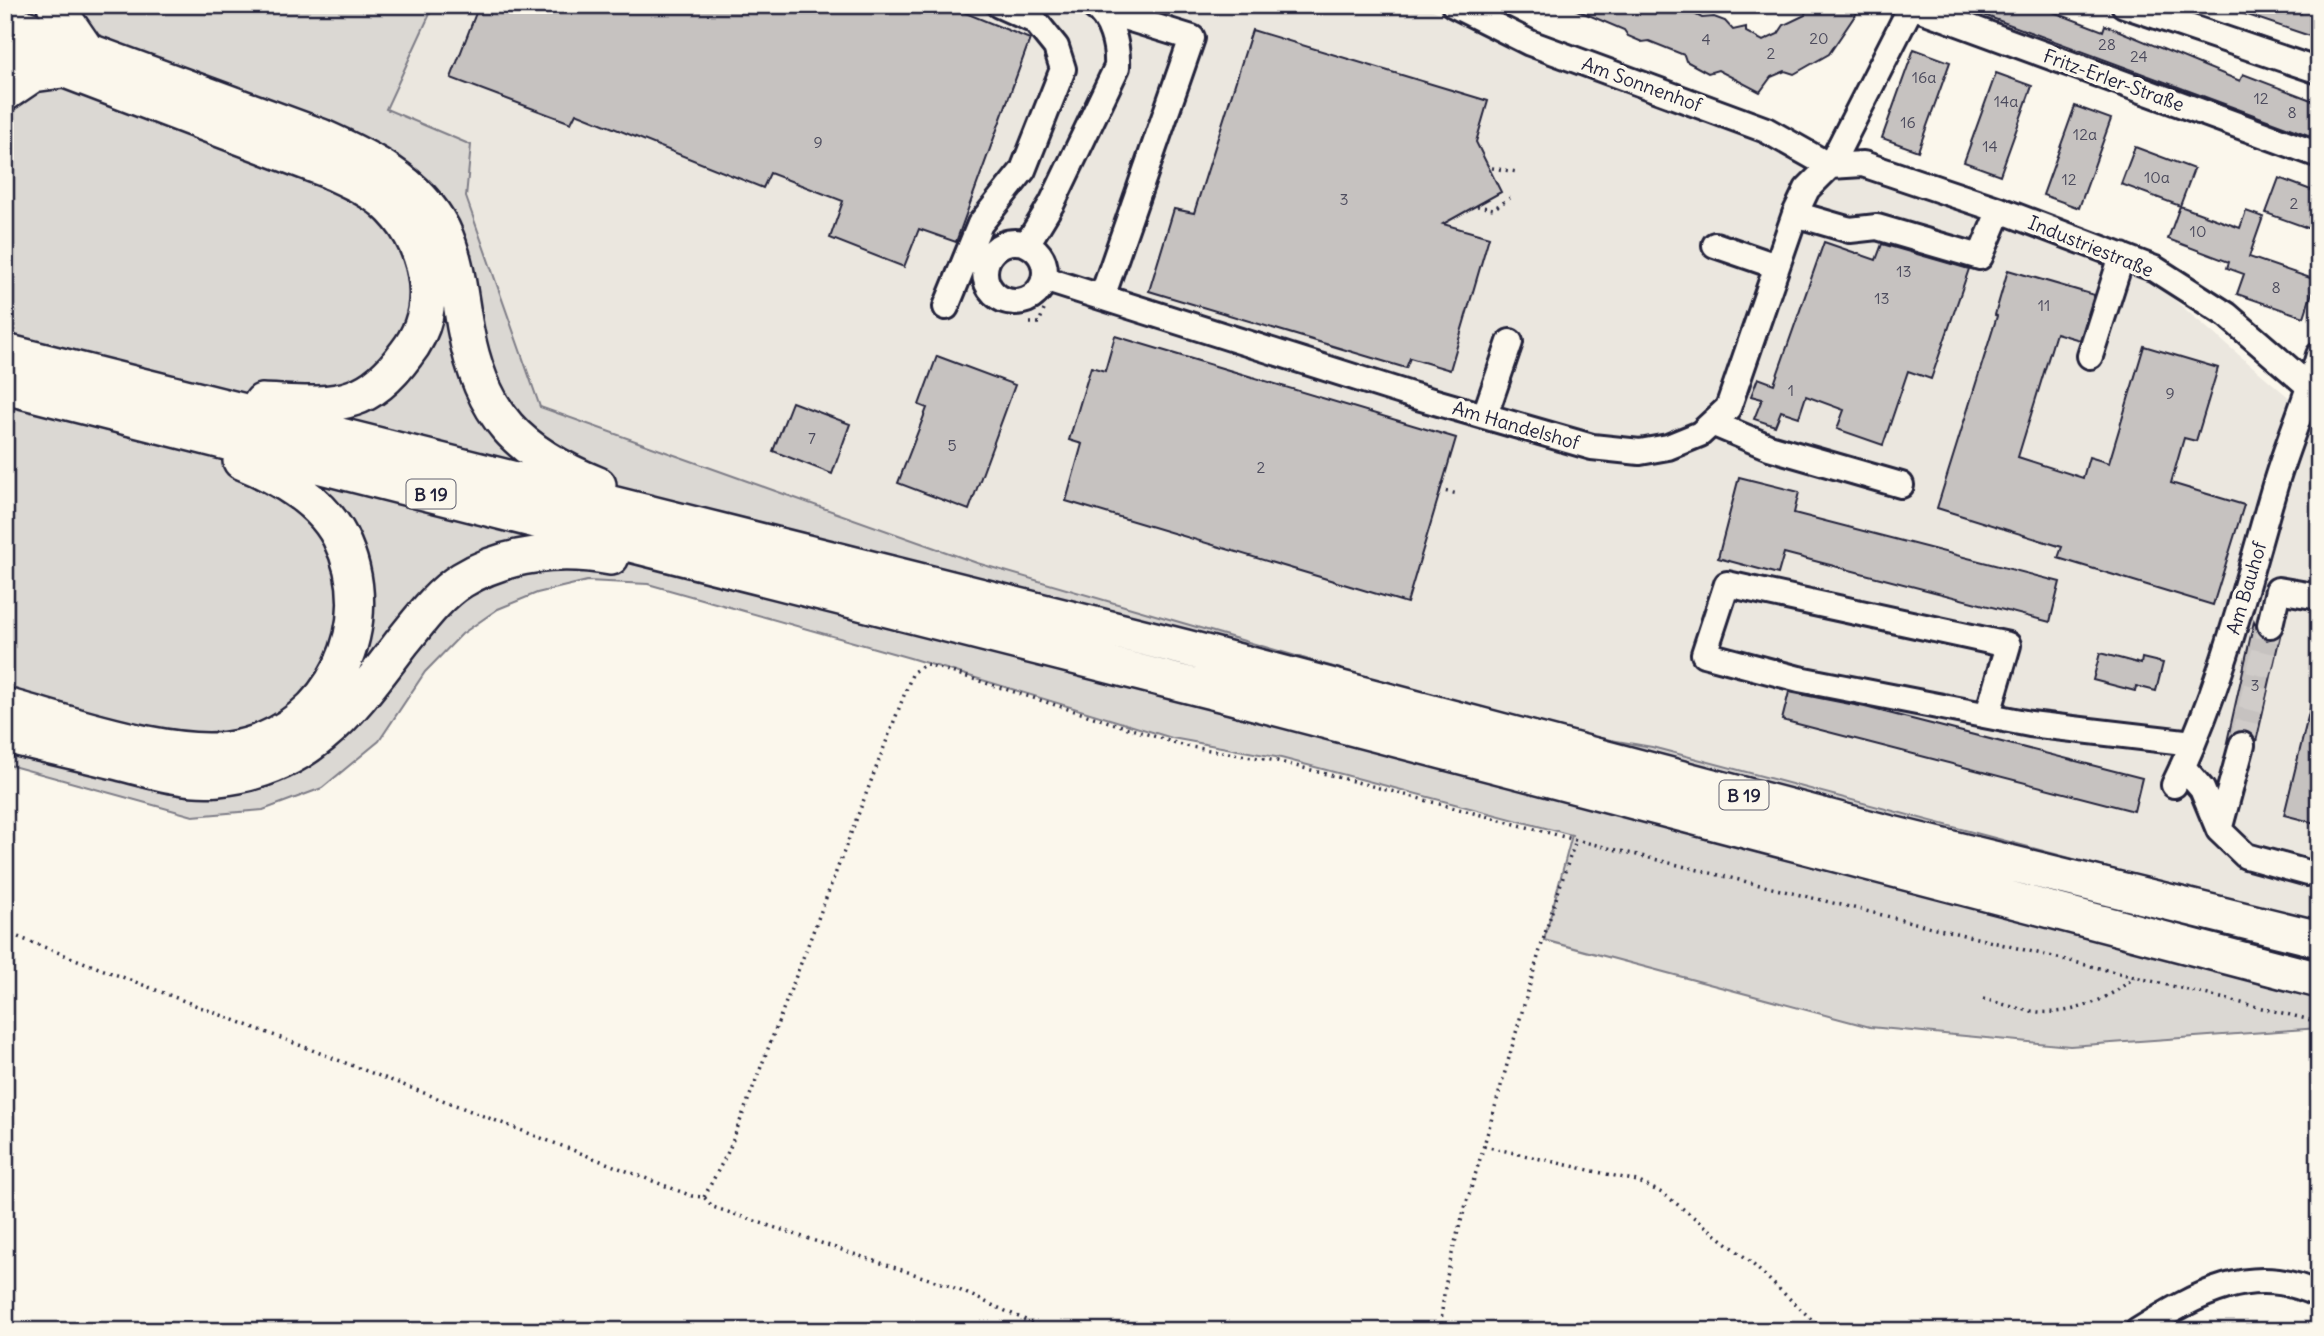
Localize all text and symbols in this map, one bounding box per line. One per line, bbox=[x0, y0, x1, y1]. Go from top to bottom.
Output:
house number: 20 bbox=[1809, 28, 1829, 48]
house number: 4 bbox=[1701, 29, 1711, 49]
house number: 28 bbox=[2098, 34, 2116, 54]
house number: 2 bbox=[1767, 43, 1776, 63]
street label: Fritz-Erler-Straße bbox=[2040, 43, 2188, 117]
house number: 24 bbox=[2130, 46, 2148, 66]
street label: Am Sonnenhof bbox=[1579, 51, 1706, 117]
house number: 16a bbox=[1912, 67, 1936, 87]
house number: 12 bbox=[2253, 88, 2269, 108]
house number: 14a bbox=[1994, 91, 2018, 111]
house number: 8 bbox=[2287, 102, 2297, 122]
house number: 16 bbox=[1900, 112, 1916, 132]
house number: 12a bbox=[2073, 124, 2097, 144]
house number: 9 bbox=[813, 132, 823, 152]
house number: 14 bbox=[1982, 136, 1998, 156]
house number: 10a bbox=[2144, 167, 2170, 187]
house number: 12 bbox=[2061, 169, 2077, 189]
house number: 3 bbox=[1339, 189, 1349, 209]
house number: 2 bbox=[2290, 193, 2299, 213]
street label: Industriestraße bbox=[2025, 210, 2157, 282]
house number: 10 bbox=[2190, 221, 2206, 241]
house number: 13 bbox=[1896, 261, 1912, 281]
house number: 8 bbox=[2271, 277, 2281, 297]
house number: 13 bbox=[1874, 288, 1890, 308]
house number: 11 bbox=[2038, 295, 2050, 315]
house number: 1 bbox=[1788, 380, 1794, 400]
house number: 9 bbox=[2165, 383, 2175, 403]
street label: Am Handelshof bbox=[1450, 395, 1583, 455]
house number: 7 bbox=[808, 428, 816, 448]
house number: 5 bbox=[947, 435, 957, 455]
house number: 2 bbox=[1257, 457, 1266, 477]
road number: B 19 bbox=[406, 480, 456, 508]
street label: Am Bauhof bbox=[2221, 538, 2272, 637]
house number: 3 bbox=[2250, 675, 2260, 695]
road number: B 19 bbox=[1720, 780, 1768, 810]

